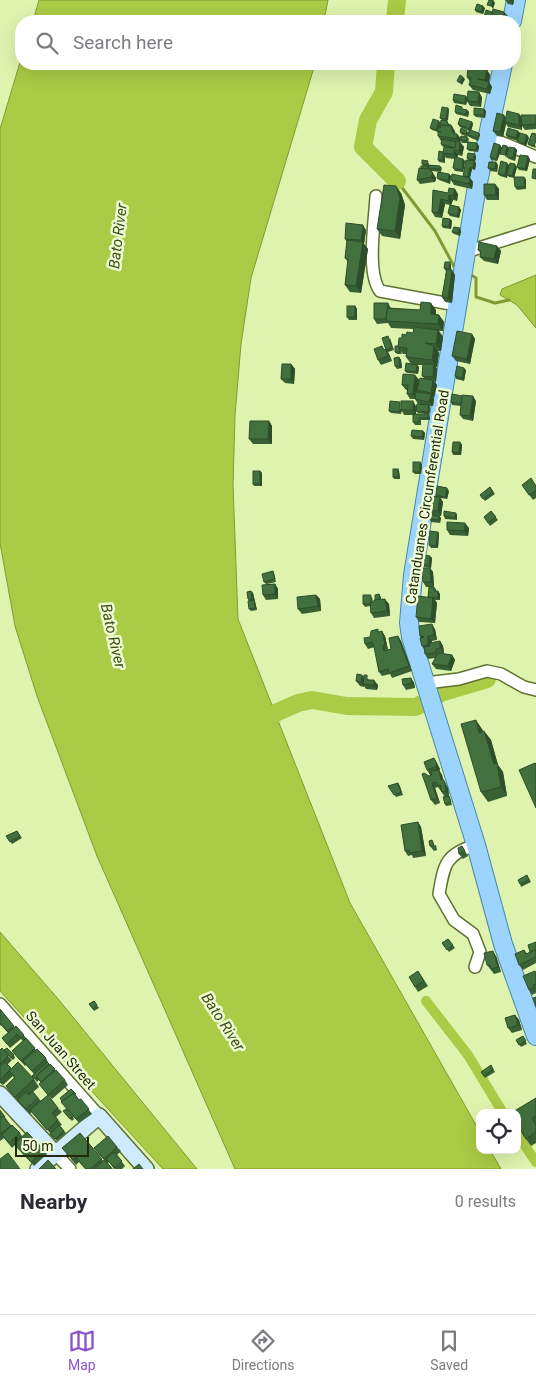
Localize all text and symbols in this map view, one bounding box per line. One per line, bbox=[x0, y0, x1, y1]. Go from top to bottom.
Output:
search box bbox=[15, 15, 521, 70]
icon: search bbox=[33, 29, 61, 57]
text: Search here bbox=[73, 31, 173, 54]
water label: Bato River bbox=[105, 201, 131, 270]
street label: Catanduanes Circumferential Road bbox=[402, 389, 452, 605]
water label: Bato River bbox=[97, 602, 129, 671]
water label: Bato River bbox=[198, 990, 249, 1055]
street label: San Juan Street bbox=[23, 1008, 100, 1093]
map controls bbox=[476, 1109, 521, 1154]
button: locate bbox=[476, 1109, 521, 1154]
scale bar bbox=[15, 1134, 89, 1157]
text: 50 m bbox=[22, 1138, 54, 1154]
text: Nearby bbox=[20, 1190, 87, 1214]
text: 0 results bbox=[455, 1192, 516, 1211]
tab: Map bbox=[68, 1327, 96, 1373]
tab: Directions bbox=[232, 1327, 295, 1373]
tab: Saved bbox=[430, 1327, 468, 1373]

